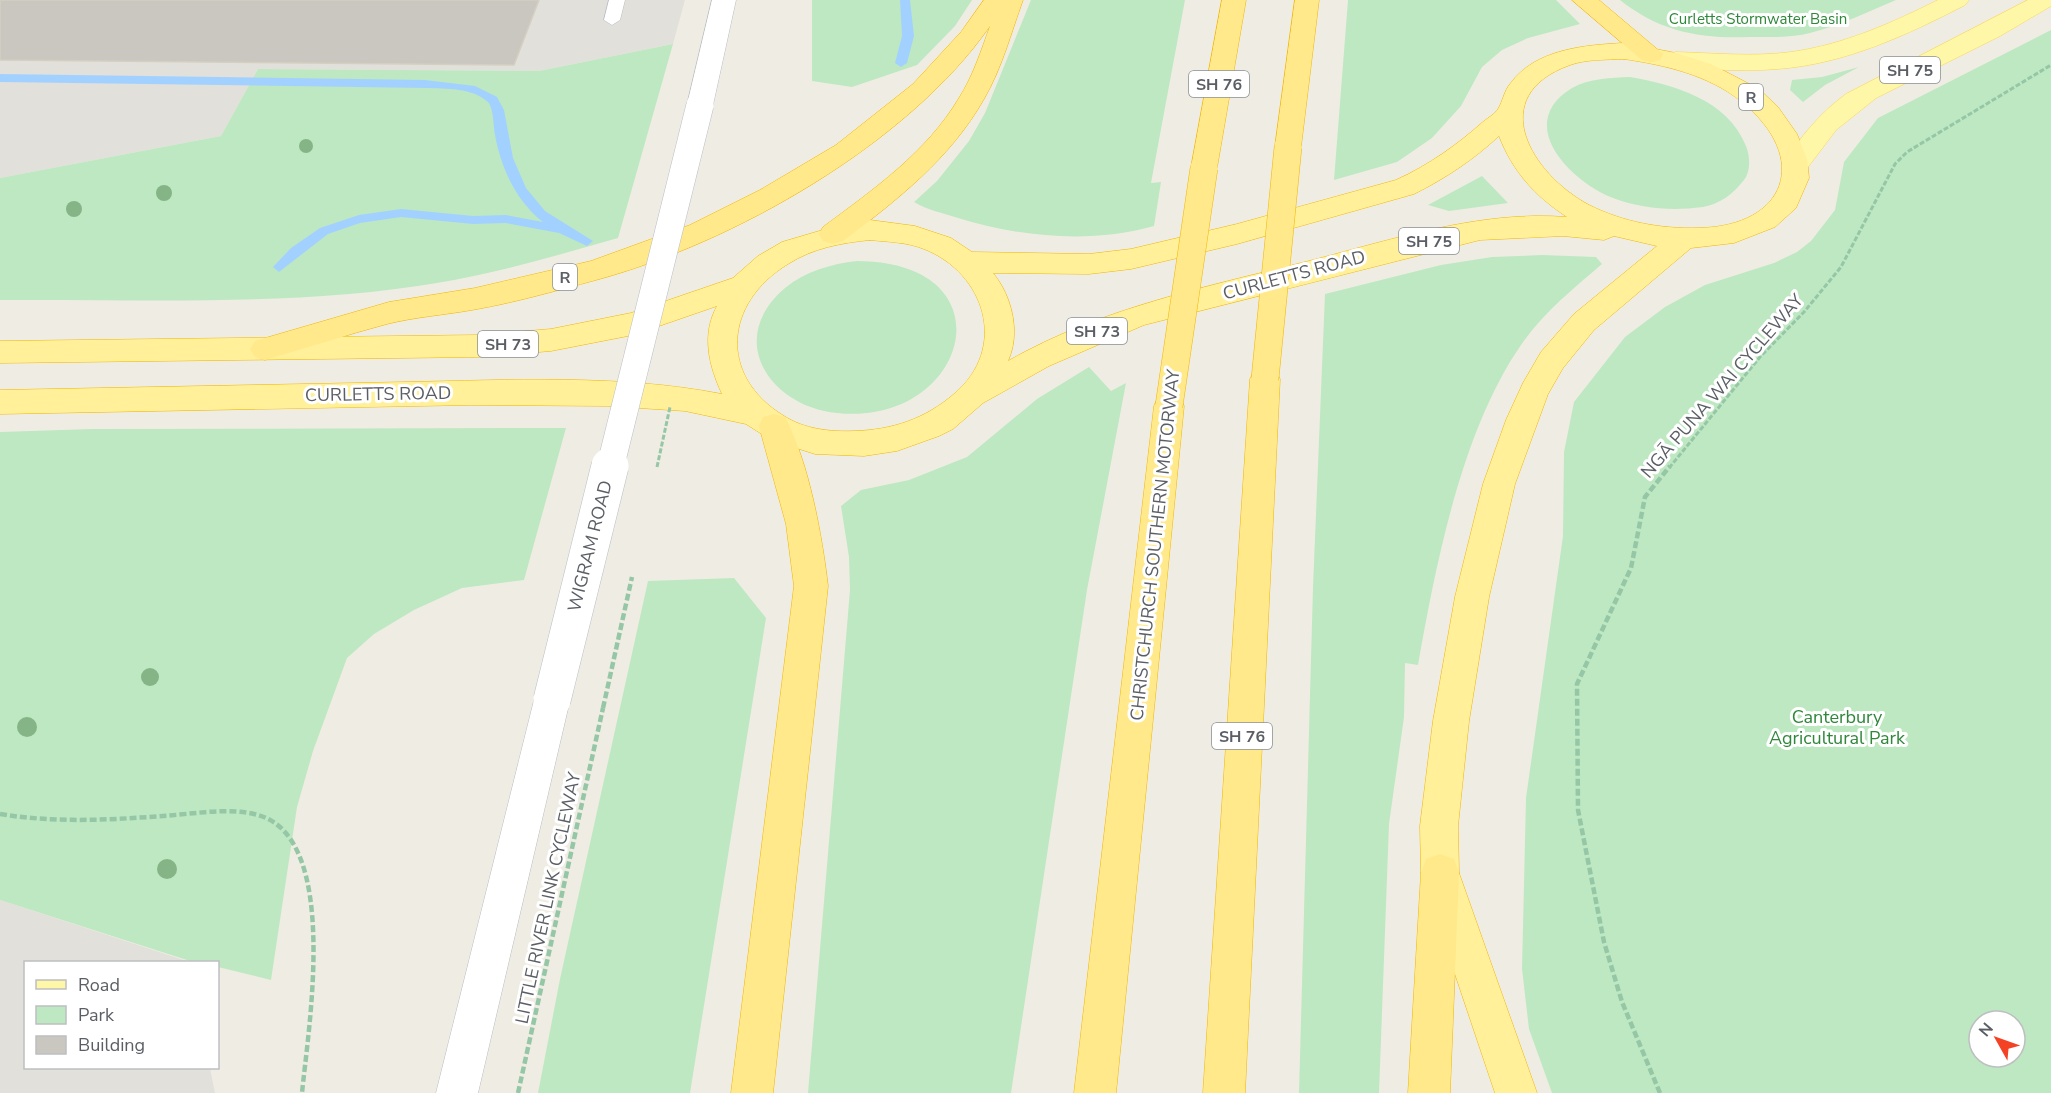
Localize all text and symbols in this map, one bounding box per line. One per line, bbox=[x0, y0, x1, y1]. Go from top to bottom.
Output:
park label: Curletts Stormwater Basin bbox=[1669, 9, 1847, 29]
road number: SH 75 bbox=[1880, 57, 1940, 83]
road number: SH 76 bbox=[1189, 71, 1249, 97]
road number: R bbox=[1739, 84, 1763, 110]
road number: SH 75 bbox=[1399, 228, 1459, 254]
street label: CURLETTS ROAD bbox=[1220, 244, 1368, 306]
road number: R bbox=[553, 264, 577, 290]
street label: NGĀ PUNA WAI CYCLEWAY bbox=[1635, 289, 1809, 483]
road number: SH 73 bbox=[1067, 318, 1127, 344]
road number: SH 73 bbox=[478, 331, 538, 357]
street label: CHRISTCHURCH SOUTHERN MOTORWAY bbox=[1125, 368, 1185, 722]
street label: CURLETTS ROAD bbox=[305, 381, 451, 407]
street label: WIGRAM ROAD bbox=[562, 478, 618, 614]
park label: Canterbury Agricultural Park bbox=[1769, 705, 1906, 750]
road number: SH 76 bbox=[1212, 723, 1272, 749]
street label: LITTLE RIVER LINK CYCLEWAY bbox=[510, 770, 586, 1026]
legend bbox=[24, 961, 219, 1069]
text: Road bbox=[78, 973, 120, 997]
text: Park bbox=[78, 1003, 115, 1027]
north arrow bbox=[1967, 1009, 2027, 1069]
text: N bbox=[1974, 1018, 1999, 1042]
text: Building bbox=[78, 1033, 145, 1057]

